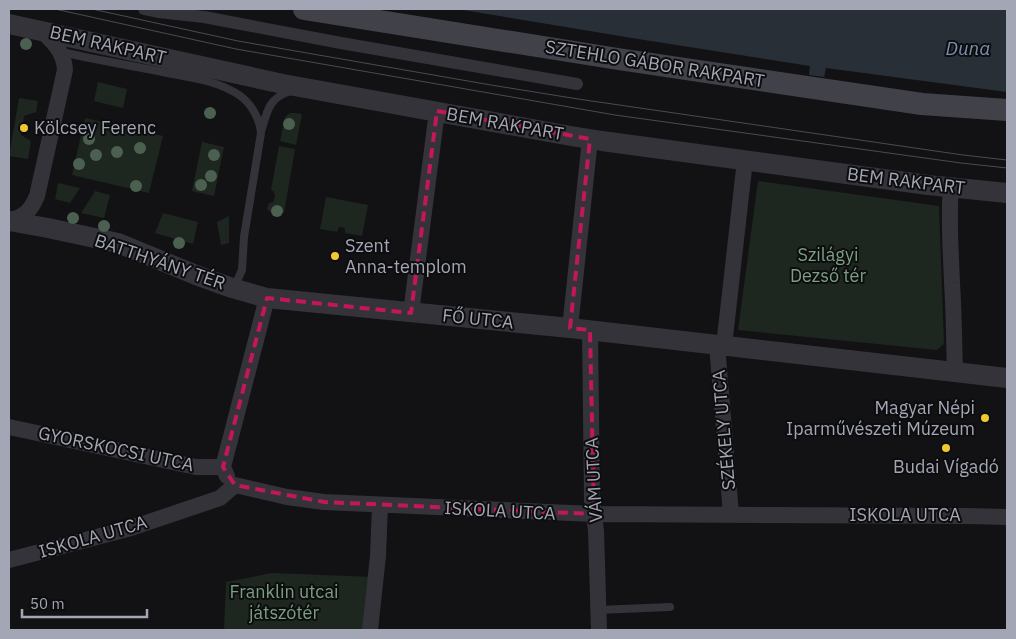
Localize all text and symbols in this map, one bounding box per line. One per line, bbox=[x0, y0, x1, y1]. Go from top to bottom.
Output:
street label: BEM RAKPART bbox=[48, 20, 168, 69]
street label: SZTEHLO GÁBOR RAKPART bbox=[544, 35, 766, 92]
water label: Duna bbox=[946, 36, 990, 60]
street label: BEM RAKPART bbox=[445, 102, 565, 145]
place label: Kölcsey Ferenc bbox=[34, 116, 156, 139]
marker: Kölcsey Ferenc bbox=[18, 122, 30, 134]
street label: BEM RAKPART bbox=[846, 162, 966, 199]
street label: BATTHYÁNY TÉR bbox=[92, 228, 229, 295]
place label: Szent Anna-templom bbox=[345, 234, 467, 278]
park label: Szilágyi Dezső tér bbox=[790, 243, 866, 287]
marker: Szent Anna-templom bbox=[329, 250, 341, 262]
street label: FŐ UTCA bbox=[441, 303, 515, 334]
street label: SZÉKELY UTCA bbox=[707, 368, 740, 491]
place label: Magyar Népi Iparművészeti Múzeum bbox=[786, 396, 975, 440]
marker: Magyar Népi Iparművészeti Múzeum bbox=[979, 412, 991, 424]
street label: GYORSKOCSI UTCA bbox=[36, 421, 196, 476]
street label: VÁM UTCA bbox=[580, 436, 607, 523]
marker: Budai Vígadó bbox=[940, 442, 952, 454]
place label: Budai Vígadó bbox=[893, 455, 999, 478]
street label: ISKOLA UTCA bbox=[444, 496, 557, 525]
street label: ISKOLA UTCA bbox=[849, 503, 961, 526]
street label: ISKOLA UTCA bbox=[36, 510, 150, 563]
park label: Franklin utcai játszótér bbox=[229, 580, 339, 624]
scale bar bbox=[22, 586, 148, 618]
text: 50 m bbox=[30, 594, 65, 613]

